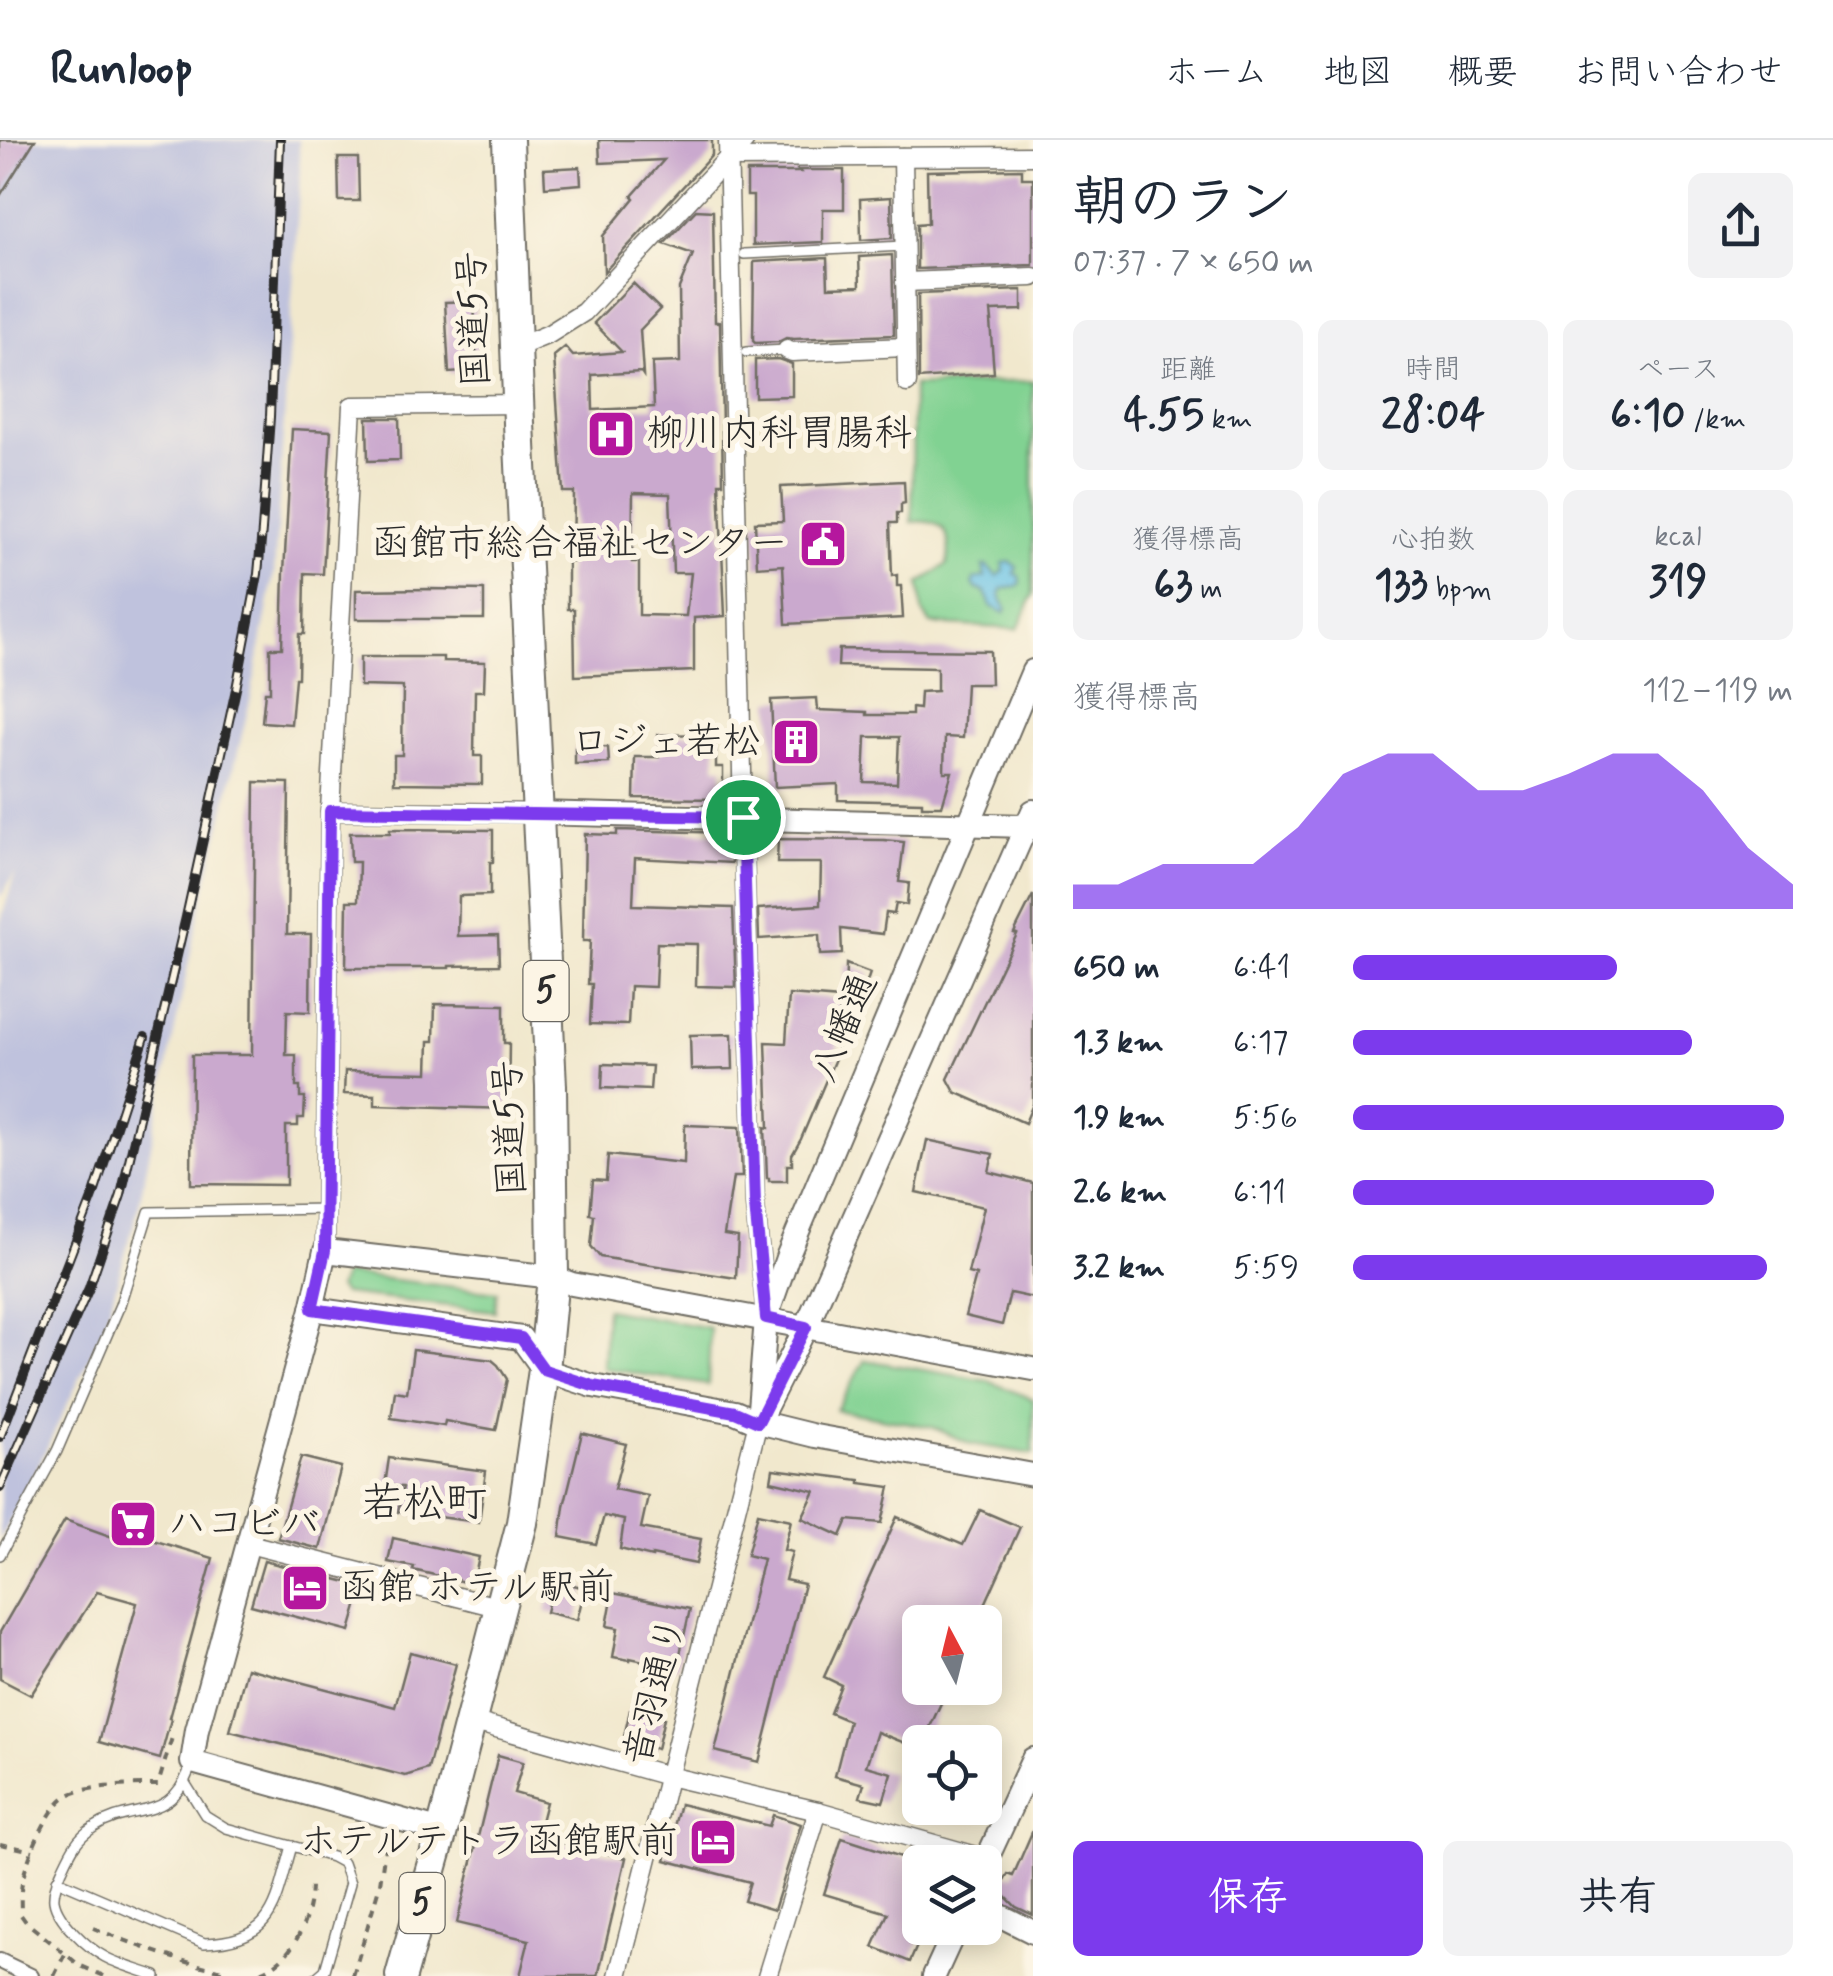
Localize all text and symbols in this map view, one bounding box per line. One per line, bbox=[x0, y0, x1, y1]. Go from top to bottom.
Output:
text: Runloop bbox=[50, 38, 193, 101]
text: ホーム bbox=[1164, 50, 1268, 96]
text: 地図 bbox=[1323, 50, 1393, 96]
text: 概要 bbox=[1448, 50, 1518, 96]
text: お問い合わせ bbox=[1573, 50, 1783, 96]
text: 朝のラン bbox=[1073, 168, 1293, 240]
button: share bbox=[1688, 173, 1793, 278]
text: 07:37 · 7 × 650 m bbox=[1073, 242, 1314, 284]
street label: 国道5号 bbox=[448, 250, 502, 388]
text: 距離 bbox=[1160, 352, 1216, 389]
text: 時間 bbox=[1405, 352, 1461, 389]
text: ペース bbox=[1637, 352, 1719, 389]
text: 4.55 bbox=[1123, 389, 1204, 444]
text: 28:04 bbox=[1381, 389, 1485, 444]
text: 6:10 bbox=[1610, 389, 1685, 444]
text: km bbox=[1204, 402, 1253, 439]
text: /km bbox=[1685, 402, 1746, 439]
hospital icon: 柳川内科胃腸科 bbox=[585, 408, 637, 460]
place label: 柳川内科胃腸科 bbox=[646, 410, 912, 459]
public building icon: 函館市総合福祉センター bbox=[797, 518, 849, 570]
text: kcal bbox=[1654, 519, 1702, 556]
place label: 函館市総合福祉センター bbox=[372, 520, 788, 569]
text: 獲得標高 bbox=[1132, 522, 1244, 559]
text: 心拍数 bbox=[1391, 522, 1475, 559]
text: 319 bbox=[1648, 556, 1708, 611]
text: 63 bbox=[1153, 559, 1193, 614]
text: 133 bbox=[1374, 559, 1428, 614]
text: m bbox=[1193, 572, 1223, 609]
text: bpm bbox=[1428, 572, 1492, 609]
text: 112–119 m bbox=[1642, 670, 1793, 712]
text: 獲得標高 bbox=[1073, 677, 1201, 719]
building icon: ロジェ若松 bbox=[770, 716, 822, 768]
place label: ロジェ若松 bbox=[571, 718, 761, 767]
pin bbox=[701, 775, 786, 860]
icon: arrive bbox=[716, 790, 771, 845]
text: 650 m bbox=[1073, 947, 1160, 989]
text: 6:41 bbox=[1233, 947, 1290, 989]
road number: 5 bbox=[524, 961, 568, 1021]
street label: 八幡通 bbox=[800, 966, 890, 1090]
text: 1.3 km bbox=[1073, 1022, 1164, 1064]
text: 6:17 bbox=[1233, 1022, 1288, 1064]
street label: 国道5号 bbox=[484, 1059, 538, 1197]
text: 1.9 km bbox=[1073, 1097, 1165, 1139]
text: 5:56 bbox=[1233, 1097, 1298, 1139]
text: 2.6 km bbox=[1073, 1172, 1167, 1214]
text: 6:11 bbox=[1233, 1172, 1286, 1214]
text: 3.2 km bbox=[1073, 1247, 1165, 1289]
text: 5:59 bbox=[1233, 1247, 1299, 1289]
district label: 若松町 bbox=[361, 1477, 487, 1532]
supermarket icon: ハコビバ bbox=[107, 1498, 159, 1550]
place label: ハコビバ bbox=[168, 1500, 320, 1549]
hotel icon: 函館 ホテル駅前 bbox=[279, 1562, 331, 1614]
place label: 函館 ホテル駅前 bbox=[340, 1564, 615, 1613]
north arrow bbox=[902, 1605, 1002, 1705]
map controls bbox=[902, 1605, 1002, 1945]
street label: 音羽通り bbox=[614, 1611, 698, 1771]
button: locate bbox=[902, 1725, 1002, 1825]
hotel icon: ホテルテトラ函館駅前 bbox=[687, 1816, 739, 1868]
place label: ホテルテトラ函館駅前 bbox=[300, 1818, 678, 1867]
button: 保存 bbox=[1073, 1841, 1423, 1956]
button: 共有 bbox=[1443, 1841, 1793, 1956]
button: layers bbox=[902, 1845, 1002, 1945]
road number: 5 bbox=[400, 1873, 444, 1933]

